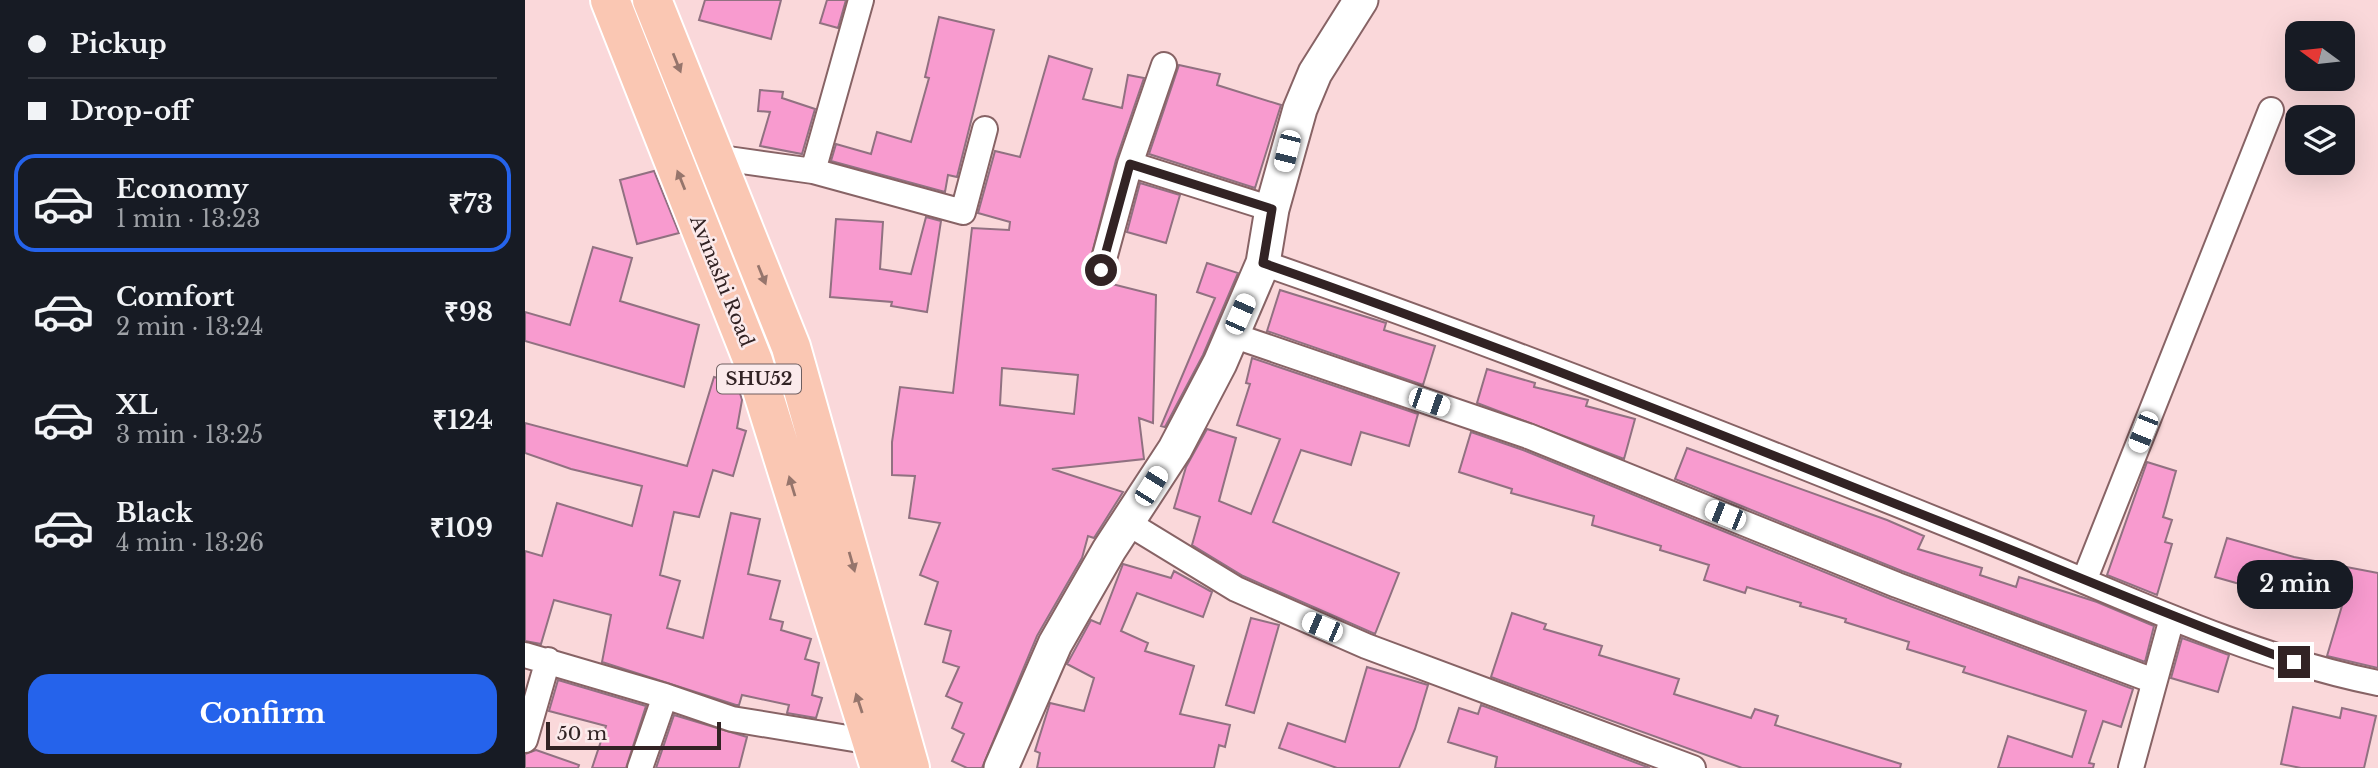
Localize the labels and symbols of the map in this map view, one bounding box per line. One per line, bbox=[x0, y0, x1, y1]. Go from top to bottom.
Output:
north arrow bbox=[2285, 21, 2355, 91]
one-way arrow bbox=[672, 53, 683, 74]
car bbox=[1272, 128, 1303, 174]
one-way arrow bbox=[676, 169, 687, 190]
street label: Avinashi Road bbox=[685, 211, 759, 350]
route start bbox=[1085, 254, 1117, 286]
one-way arrow bbox=[756, 264, 767, 285]
car bbox=[1222, 291, 1259, 337]
road number: SHU52 bbox=[717, 365, 801, 394]
car bbox=[1406, 385, 1453, 419]
car bbox=[2126, 409, 2161, 455]
car bbox=[1131, 463, 1172, 509]
one-way arrow bbox=[786, 475, 796, 496]
car bbox=[1702, 497, 1749, 533]
one-way arrow bbox=[847, 551, 857, 572]
callout: 2 min bbox=[2236, 560, 2352, 610]
car bbox=[1299, 609, 1346, 645]
route end bbox=[2278, 646, 2310, 678]
one-way arrow bbox=[853, 692, 863, 713]
scale bar bbox=[546, 719, 721, 751]

